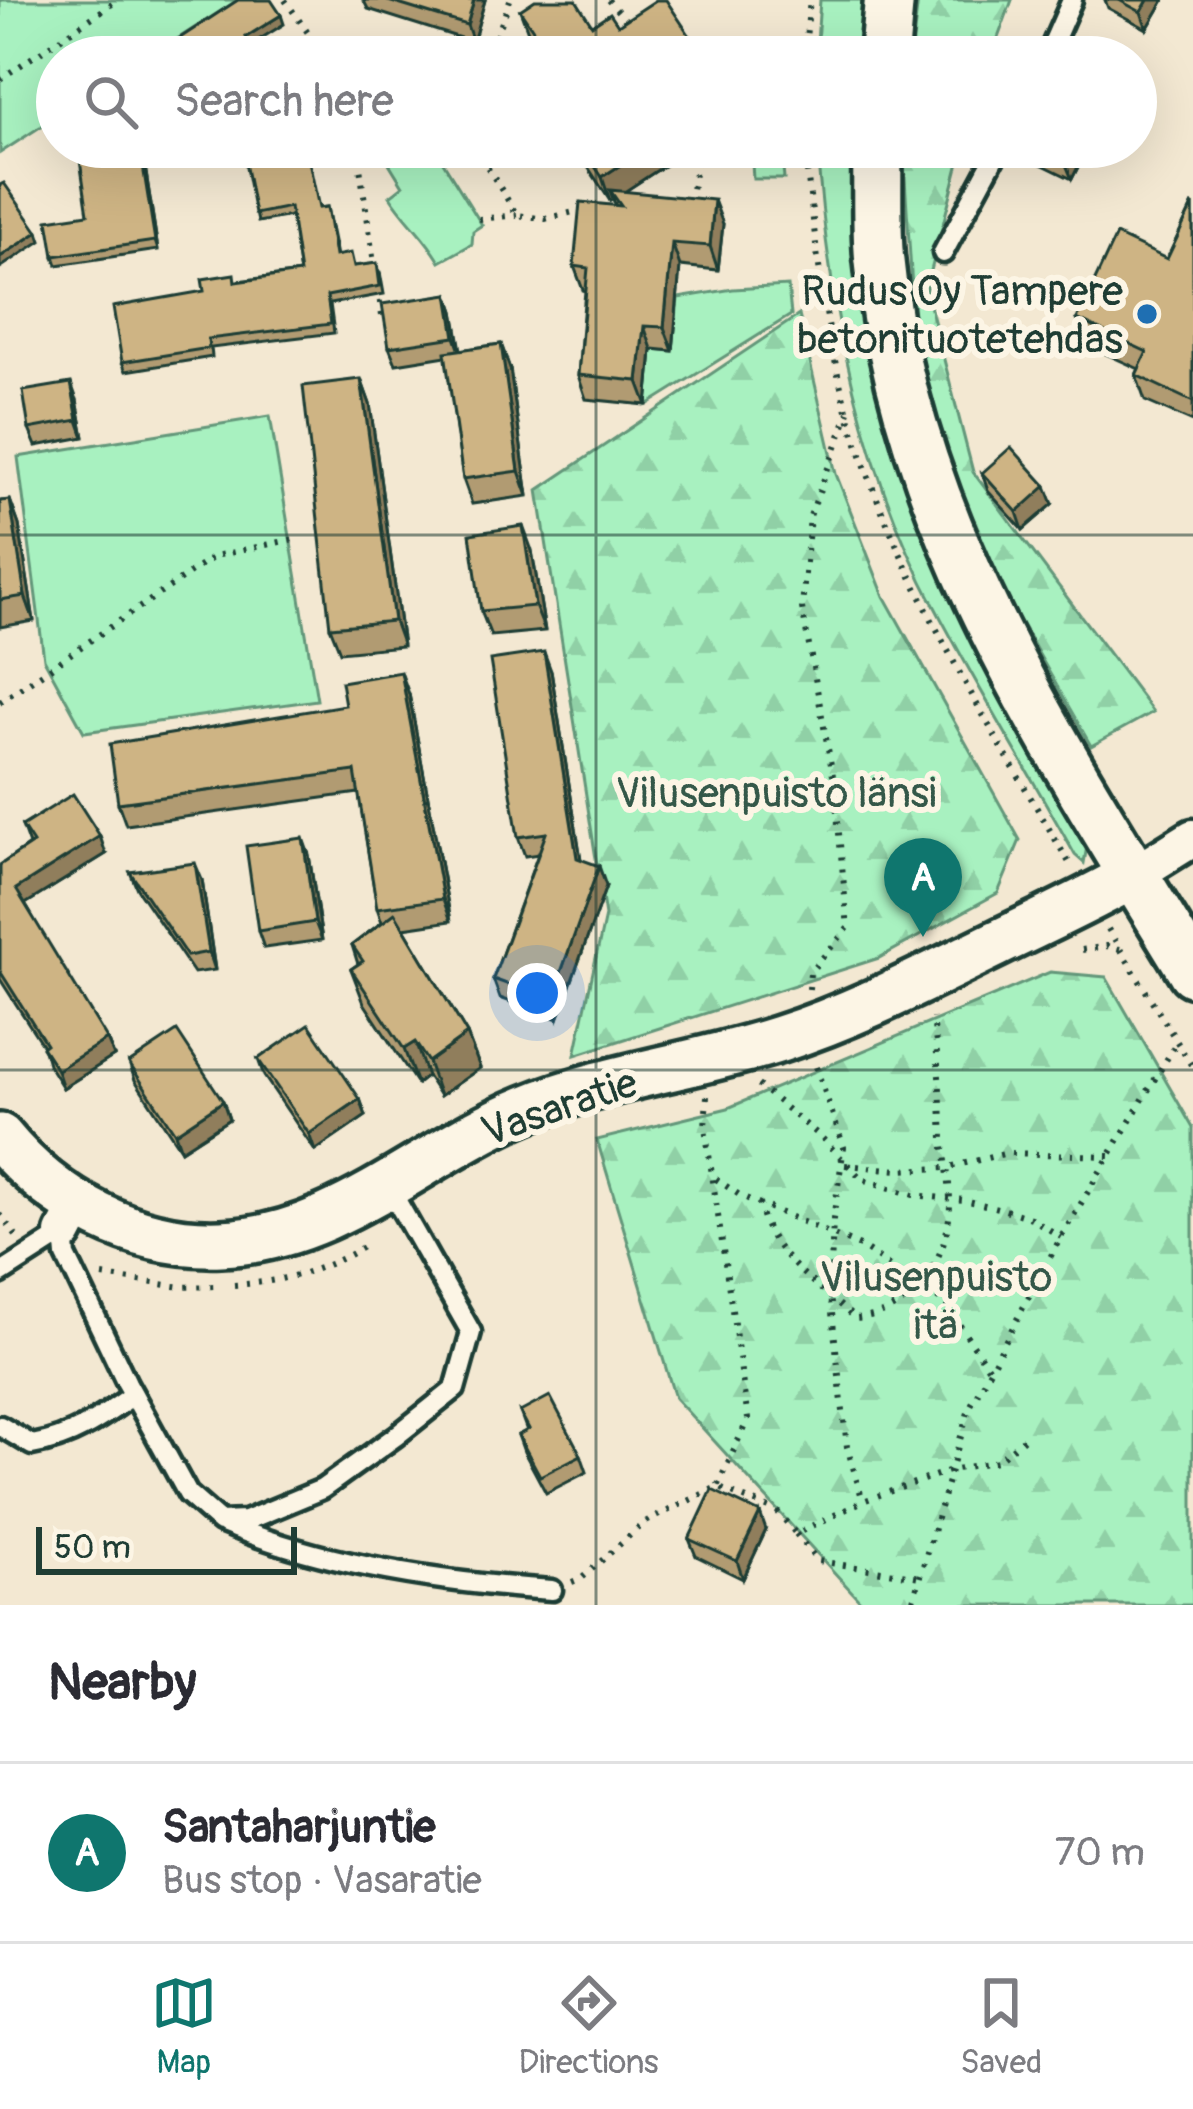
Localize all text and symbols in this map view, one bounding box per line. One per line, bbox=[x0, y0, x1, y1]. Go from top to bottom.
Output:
search box bbox=[36, 36, 1157, 168]
icon: search bbox=[78, 69, 144, 135]
text: Search here bbox=[174, 74, 394, 130]
place label: Rudus Oy Tampere betonituotetehdas bbox=[797, 266, 1123, 366]
marker: Rudus Oy Tampere betonituotetehdas bbox=[1134, 301, 1160, 327]
park label: Vilusenpuisto länsi bbox=[615, 768, 937, 820]
pin: A bbox=[884, 838, 962, 937]
your location bbox=[507, 963, 567, 1023]
street label: Vasaratie bbox=[475, 1057, 645, 1159]
park label: Vilusenpuisto itä bbox=[820, 1252, 1052, 1352]
scale bar bbox=[36, 1521, 297, 1574]
text: 50 m bbox=[54, 1527, 131, 1568]
text: Nearby bbox=[48, 1651, 196, 1715]
text: Santaharjuntie bbox=[162, 1800, 435, 1856]
text: A bbox=[74, 1828, 100, 1877]
text: 70 m bbox=[1055, 1828, 1145, 1877]
text: Bus stop · Vasaratie bbox=[162, 1856, 482, 1905]
tab: Map bbox=[151, 1970, 217, 2083]
tab: Directions bbox=[519, 1970, 659, 2083]
tab: Saved bbox=[960, 1970, 1042, 2083]

